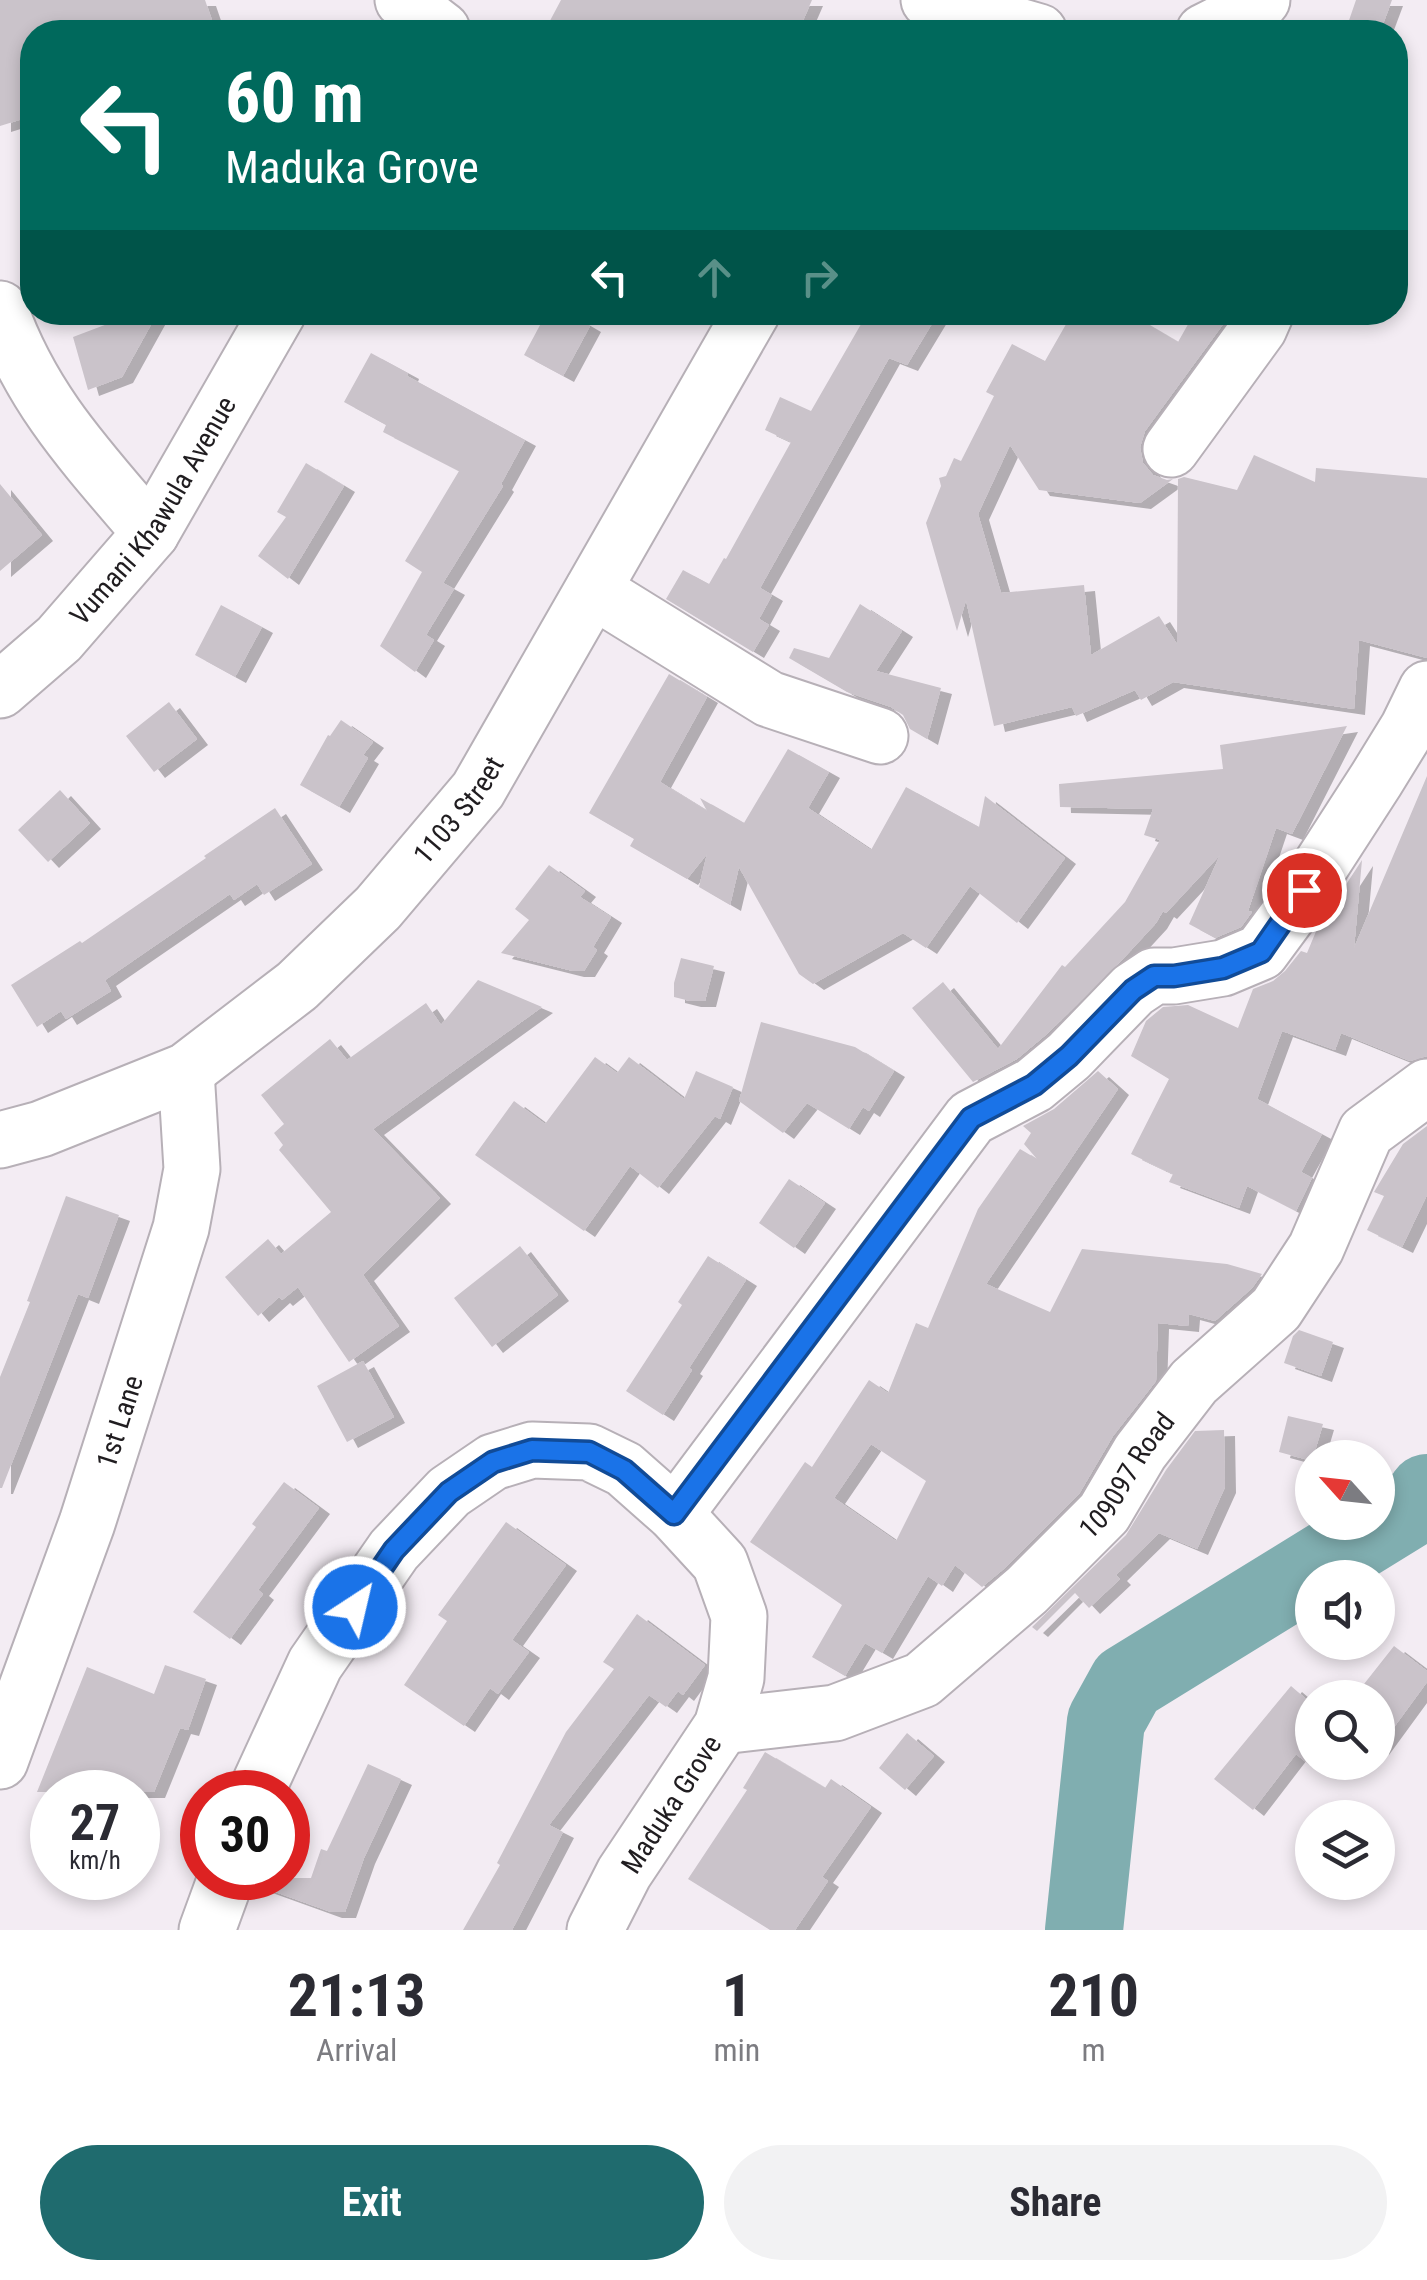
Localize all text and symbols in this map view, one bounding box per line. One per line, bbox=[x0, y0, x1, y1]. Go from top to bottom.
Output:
text: 60 m bbox=[225, 57, 364, 139]
icon: left bbox=[60, 60, 190, 190]
text: Maduka Grove bbox=[225, 141, 479, 194]
icon: left bbox=[582, 250, 637, 305]
icon: ahead bbox=[687, 250, 742, 305]
icon: right bbox=[792, 250, 847, 305]
street label: Vumani Khawula Avenue bbox=[63, 391, 243, 632]
street label: 1103 Street bbox=[407, 751, 511, 871]
pin bbox=[1262, 848, 1347, 933]
icon: arrive bbox=[1277, 863, 1332, 918]
street label: 1st Lane bbox=[90, 1371, 150, 1472]
street label: 109097 Road bbox=[1072, 1406, 1182, 1545]
north arrow bbox=[1295, 1440, 1395, 1540]
map controls bbox=[1295, 1440, 1395, 1900]
position arrow bbox=[303, 1555, 407, 1659]
button: sound bbox=[1295, 1560, 1395, 1660]
button: search bbox=[1295, 1680, 1395, 1780]
street label: Maduka Grove bbox=[615, 1729, 728, 1880]
speed limit sign: 30 bbox=[180, 1770, 310, 1900]
text: 27 bbox=[70, 1794, 120, 1852]
button: layers bbox=[1295, 1800, 1395, 1900]
text: km/h bbox=[69, 1846, 121, 1875]
text: 21:13 bbox=[288, 1960, 426, 2031]
text: 1 bbox=[722, 1960, 752, 2031]
text: 210 bbox=[1048, 1960, 1139, 2031]
text: Arrival bbox=[316, 2031, 397, 2069]
text: min bbox=[713, 2031, 760, 2069]
text: m bbox=[1082, 2031, 1106, 2069]
button: Exit bbox=[40, 2145, 704, 2260]
button: Share bbox=[724, 2145, 1387, 2260]

